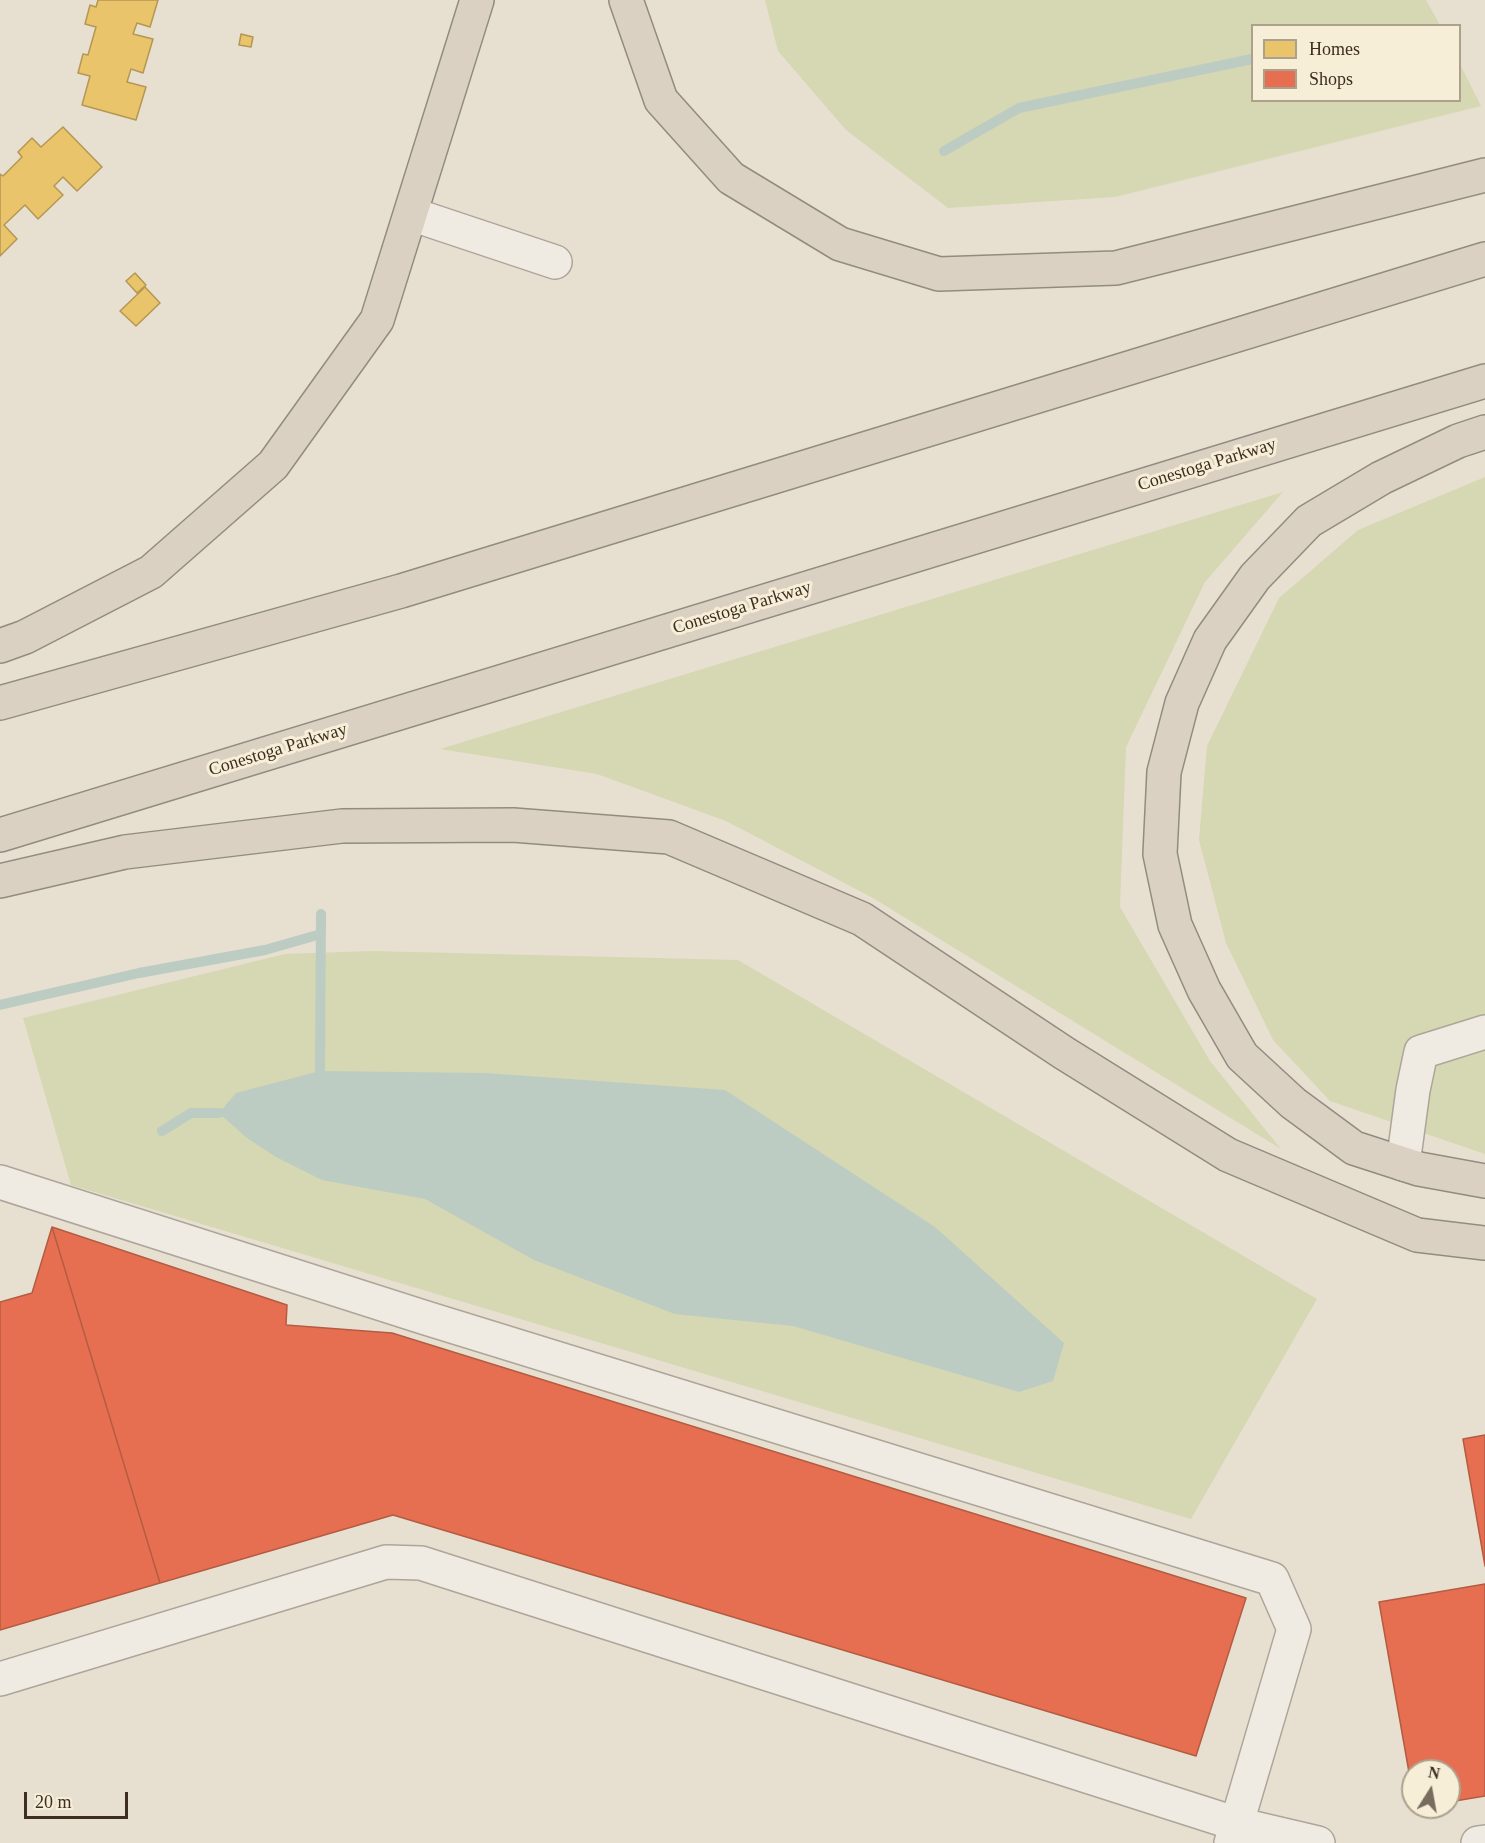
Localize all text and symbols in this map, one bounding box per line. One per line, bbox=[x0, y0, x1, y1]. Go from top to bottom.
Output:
legend bbox=[1251, 24, 1461, 102]
text: Homes bbox=[1309, 39, 1360, 59]
text: Shops bbox=[1309, 69, 1353, 89]
street label: Conestoga Parkway bbox=[1135, 434, 1279, 496]
street label: Conestoga Parkway bbox=[670, 577, 814, 639]
street label: Conestoga Parkway bbox=[206, 719, 350, 781]
north arrow bbox=[1401, 1759, 1461, 1819]
text: N bbox=[1427, 1763, 1441, 1782]
scale bar bbox=[27, 1780, 130, 1818]
text: 20 m bbox=[35, 1792, 72, 1812]

